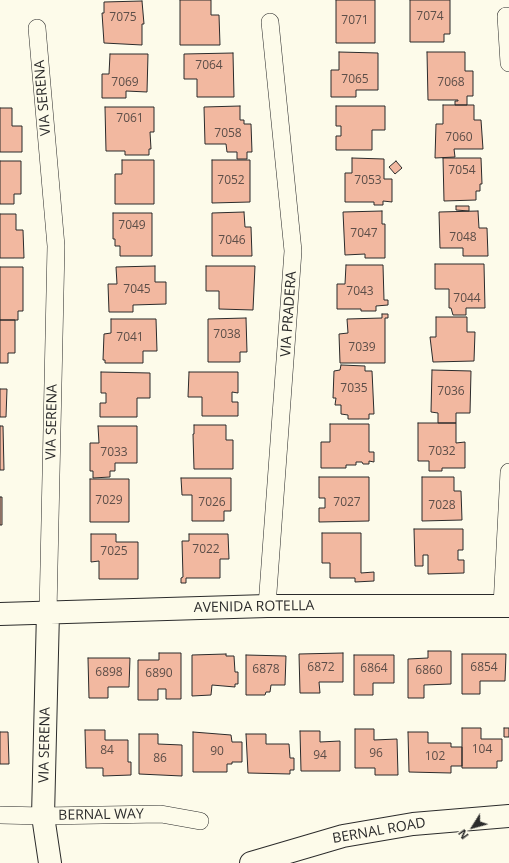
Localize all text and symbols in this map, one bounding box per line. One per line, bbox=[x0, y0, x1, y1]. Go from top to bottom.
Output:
house number: 7074 bbox=[416, 10, 444, 24]
house number: 7075 bbox=[109, 11, 137, 25]
house number: 7071 bbox=[341, 14, 369, 28]
street label: VIA SERENA bbox=[31, 59, 55, 137]
house number: 7064 bbox=[195, 59, 223, 73]
house number: 7065 bbox=[341, 73, 369, 87]
house number: 7069 bbox=[111, 76, 139, 90]
house number: 7068 bbox=[437, 76, 465, 90]
house number: 7061 bbox=[116, 112, 144, 126]
house number: 7058 bbox=[214, 127, 242, 141]
house number: 7060 bbox=[445, 131, 473, 145]
house number: 7054 bbox=[448, 164, 476, 178]
house number: 7052 bbox=[217, 174, 245, 188]
house number: 7053 bbox=[354, 174, 382, 188]
house number: 7049 bbox=[118, 219, 146, 233]
house number: 7047 bbox=[350, 227, 378, 241]
house number: 7048 bbox=[449, 231, 477, 245]
house number: 7046 bbox=[218, 234, 246, 248]
street label: VIA PRADERA bbox=[278, 270, 300, 358]
house number: 7045 bbox=[123, 283, 151, 297]
house number: 7043 bbox=[346, 285, 374, 299]
house number: 7044 bbox=[453, 292, 481, 306]
house number: 7038 bbox=[213, 328, 241, 342]
house number: 7041 bbox=[116, 331, 144, 345]
house number: 7039 bbox=[348, 341, 376, 355]
house number: 7035 bbox=[340, 382, 368, 396]
street label: VIA SERENA bbox=[43, 384, 61, 460]
house number: 7036 bbox=[437, 385, 465, 399]
house number: 7032 bbox=[428, 445, 456, 459]
house number: 7033 bbox=[100, 446, 128, 460]
house number: 7029 bbox=[95, 494, 123, 508]
house number: 7026 bbox=[198, 496, 226, 510]
house number: 7027 bbox=[333, 496, 361, 510]
house number: 7028 bbox=[428, 499, 456, 513]
house number: 7022 bbox=[192, 543, 220, 557]
house number: 7025 bbox=[100, 545, 128, 559]
street label: AVENIDA ROTELLA bbox=[194, 598, 314, 616]
house number: 6872 bbox=[307, 661, 335, 675]
house number: 6854 bbox=[470, 661, 498, 675]
house number: 6864 bbox=[360, 662, 388, 676]
house number: 6878 bbox=[252, 663, 280, 677]
house number: 6860 bbox=[415, 664, 443, 678]
house number: 6898 bbox=[95, 666, 123, 680]
house number: 6890 bbox=[145, 667, 173, 681]
street label: VIA SERENA bbox=[36, 707, 54, 783]
house number: 104 bbox=[472, 743, 492, 757]
house number: 84 bbox=[100, 744, 114, 758]
house number: 90 bbox=[210, 745, 224, 759]
house number: 96 bbox=[369, 747, 383, 761]
house number: 94 bbox=[313, 749, 327, 763]
house number: 102 bbox=[425, 750, 445, 764]
house number: 86 bbox=[153, 752, 167, 766]
street label: BERNAL WAY bbox=[58, 806, 144, 824]
north arrow bbox=[453, 807, 493, 847]
street label: BERNAL ROAD bbox=[331, 815, 427, 847]
text: N bbox=[454, 826, 472, 843]

